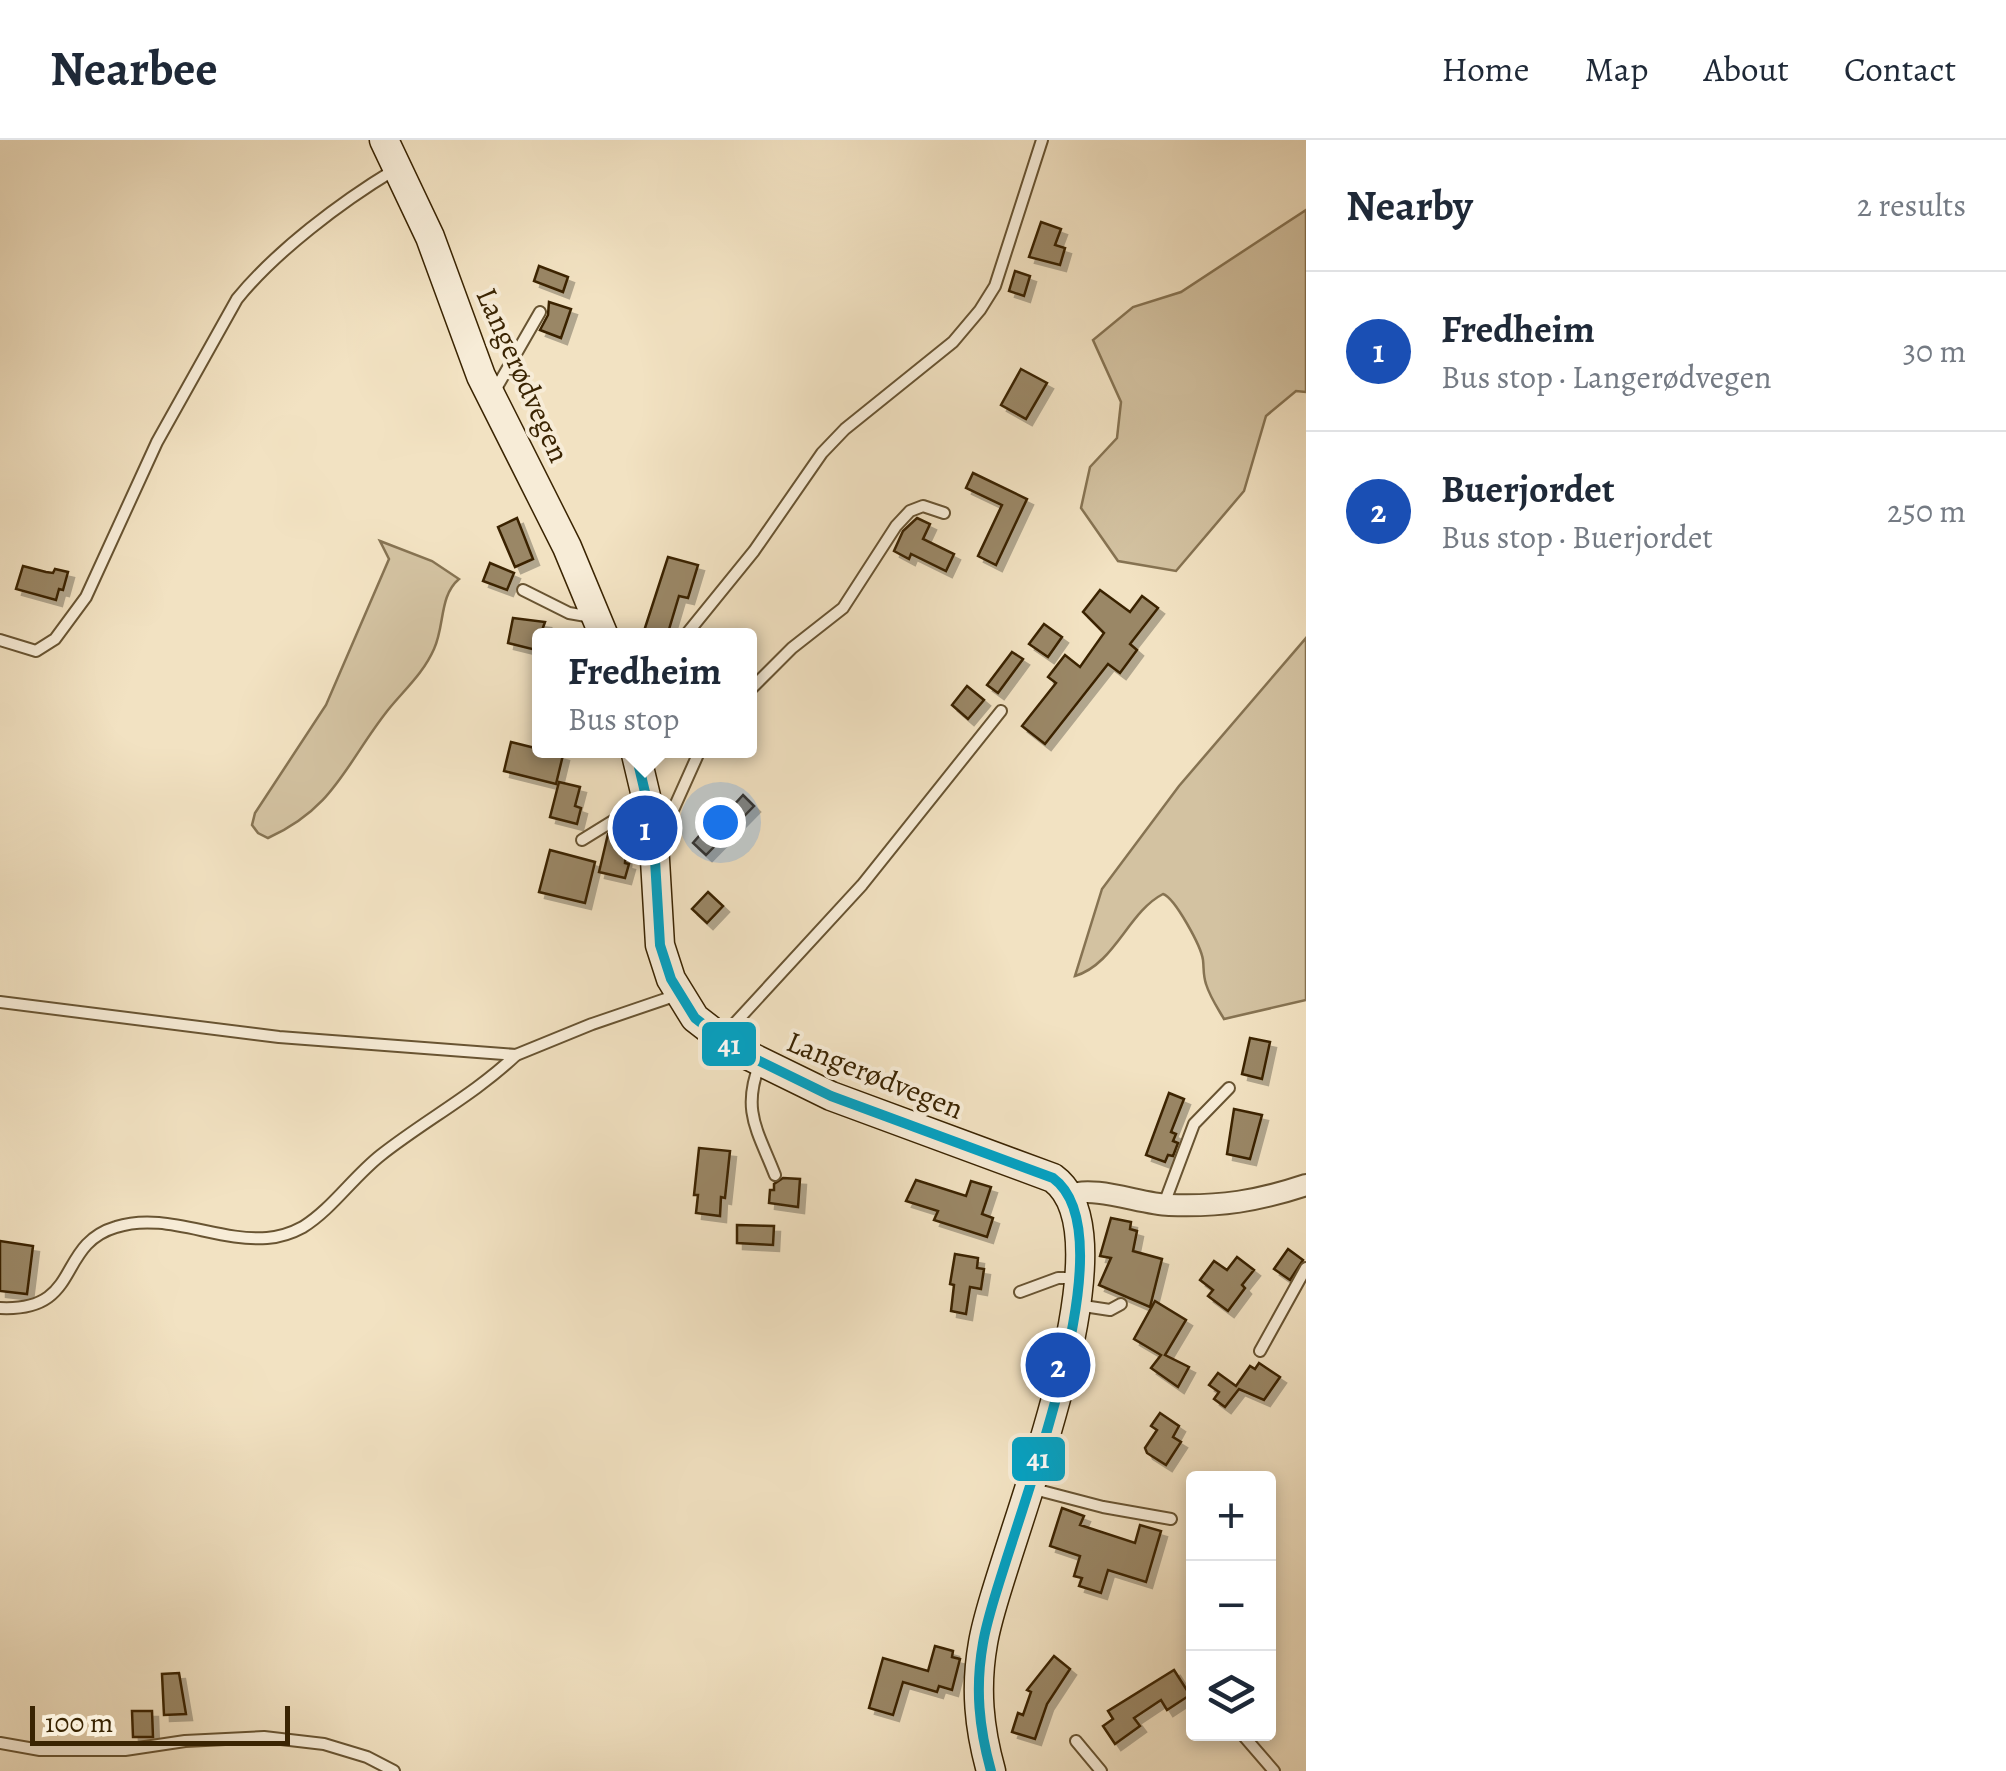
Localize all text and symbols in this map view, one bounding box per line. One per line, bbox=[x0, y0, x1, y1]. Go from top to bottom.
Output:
text: Nearbee bbox=[50, 36, 218, 102]
text: Home bbox=[1441, 45, 1529, 93]
text: Map bbox=[1584, 45, 1648, 93]
text: About bbox=[1703, 45, 1789, 93]
text: Contact bbox=[1844, 45, 1956, 93]
text: Nearby bbox=[1346, 177, 1473, 234]
text: 2 results bbox=[1857, 183, 1966, 227]
street label: Langerødvegen bbox=[467, 281, 579, 469]
text: Fredheim bbox=[1441, 303, 1595, 355]
text: 1 bbox=[1373, 329, 1384, 373]
text: 30 m bbox=[1903, 329, 1966, 373]
text: Bus stop · Langerødvegen bbox=[1441, 355, 1772, 399]
text: Buerjordet bbox=[1441, 463, 1615, 515]
text: 2 bbox=[1371, 489, 1386, 533]
text: 250 m bbox=[1887, 489, 1966, 533]
text: Bus stop · Buerjordet bbox=[1441, 515, 1713, 559]
popup bbox=[532, 628, 757, 758]
text: Fredheim bbox=[568, 645, 721, 697]
text: Bus stop bbox=[568, 697, 680, 741]
pin: 1 bbox=[612, 790, 678, 866]
your location bbox=[695, 797, 746, 848]
line badge: 41 bbox=[700, 1020, 758, 1068]
street label: Langerødvegen bbox=[781, 1021, 969, 1129]
text: 41 bbox=[717, 1026, 741, 1064]
pin: 2 bbox=[1026, 1328, 1090, 1402]
line badge: 41 bbox=[1010, 1435, 1067, 1483]
text: 41 bbox=[1026, 1440, 1050, 1478]
map controls bbox=[1186, 1471, 1276, 1741]
button: + bbox=[1186, 1471, 1276, 1561]
button: − bbox=[1186, 1561, 1276, 1651]
button: layers bbox=[1186, 1651, 1276, 1741]
scale bar bbox=[30, 1701, 290, 1746]
text: 100 m bbox=[45, 1704, 113, 1742]

